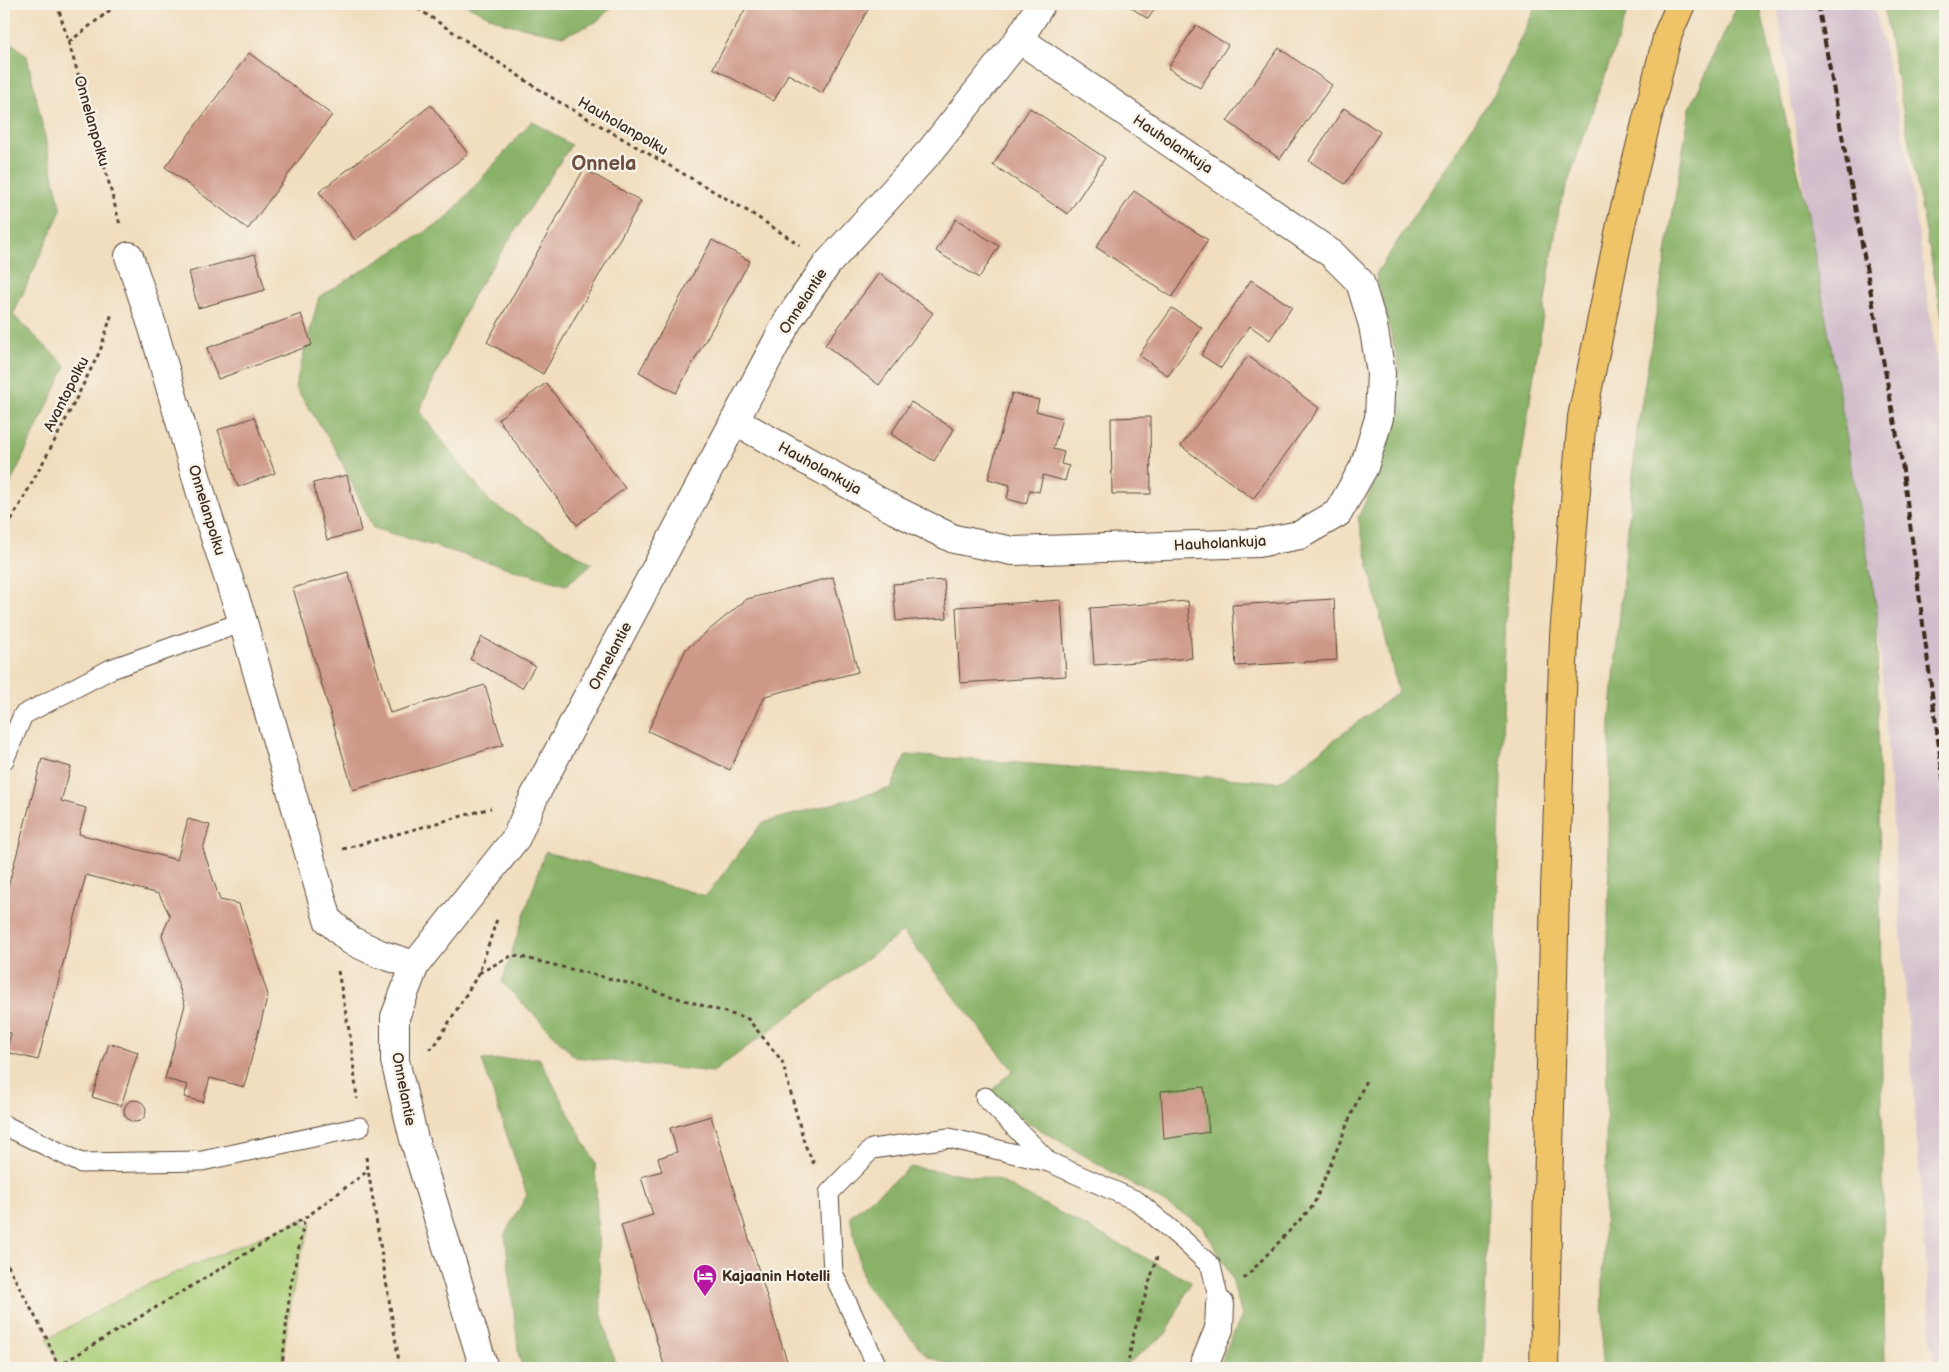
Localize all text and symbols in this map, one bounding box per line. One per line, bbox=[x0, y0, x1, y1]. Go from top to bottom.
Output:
street label: Onnelanpolku bbox=[69, 74, 114, 169]
street label: Hauholanpolku bbox=[574, 93, 671, 160]
street label: Hauholankuja bbox=[1129, 111, 1216, 178]
district label: Onnela bbox=[572, 152, 636, 176]
street label: Onnelantie bbox=[775, 265, 832, 338]
street label: Avantopolku bbox=[39, 354, 93, 435]
street label: Hauholankuja bbox=[775, 438, 865, 499]
street label: Onnelanpolku bbox=[184, 463, 229, 558]
street label: Hauholankuja bbox=[1173, 532, 1267, 555]
street label: Onnelantie bbox=[585, 619, 636, 694]
street label: Onnelantie bbox=[387, 1051, 420, 1128]
hotel icon: Kajaanin Hotelli bbox=[692, 1263, 718, 1297]
place label: Kajaanin Hotelli bbox=[722, 1267, 830, 1286]

